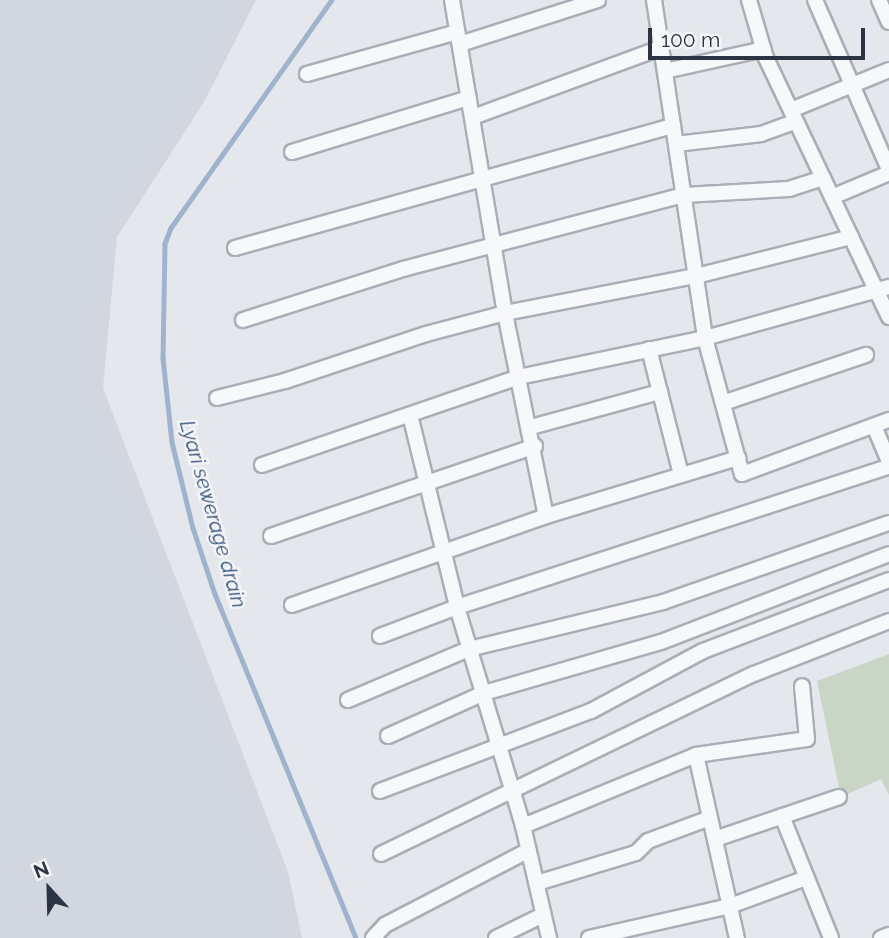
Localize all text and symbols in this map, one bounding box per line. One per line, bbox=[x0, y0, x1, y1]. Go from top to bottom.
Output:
scale bar bbox=[651, 14, 868, 58]
text: 100 m bbox=[661, 27, 720, 52]
water label: Lyari sewerage drain bbox=[174, 417, 252, 611]
north arrow bbox=[14, 854, 84, 924]
text: N bbox=[30, 857, 52, 882]

